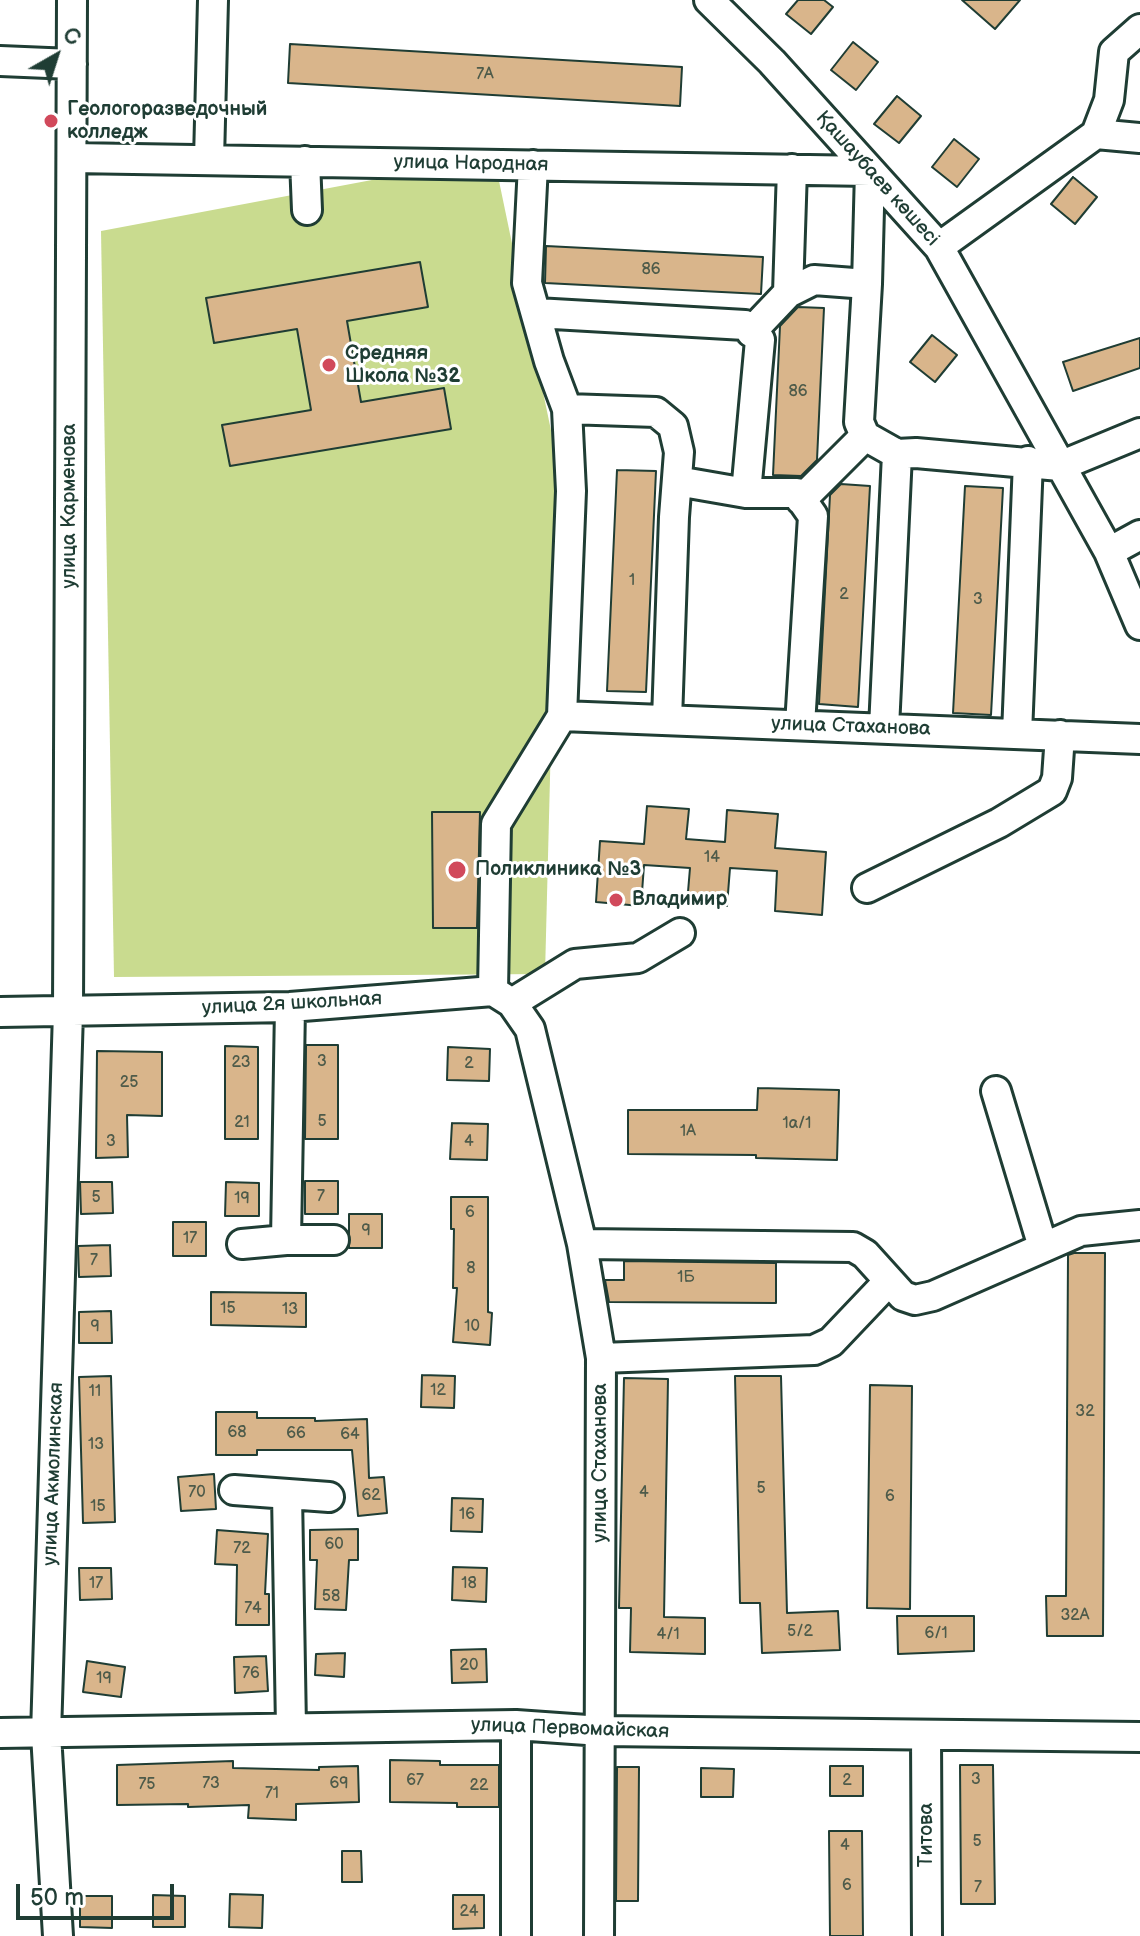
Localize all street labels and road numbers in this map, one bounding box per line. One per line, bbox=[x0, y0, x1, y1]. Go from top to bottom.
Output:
street label: Қашаубаев көшесі bbox=[810, 107, 944, 251]
street label: улица Народная bbox=[393, 151, 549, 177]
street label: улица Карменова bbox=[58, 423, 82, 589]
street label: улица Стаханова bbox=[771, 712, 931, 742]
street label: улица 2я школьная bbox=[201, 987, 383, 1021]
street label: улица Акмолинская bbox=[39, 1382, 69, 1566]
street label: улица Стаханова bbox=[589, 1383, 613, 1543]
street label: улица Первомайская bbox=[470, 1714, 670, 1744]
street label: Титова bbox=[915, 1803, 939, 1867]

